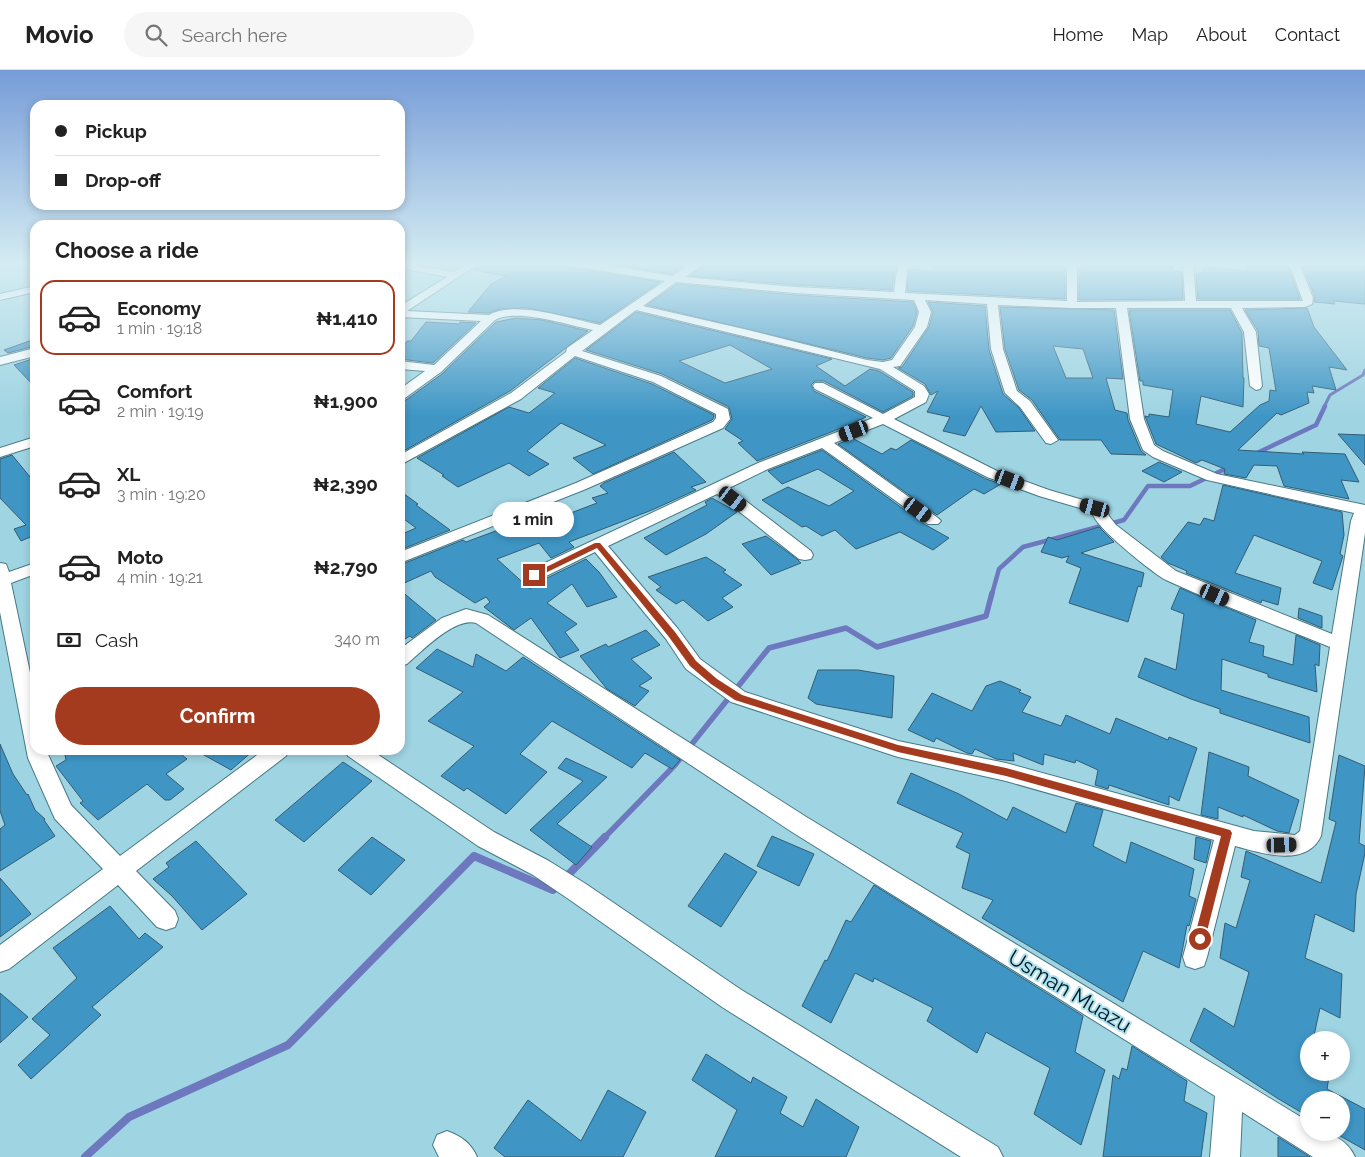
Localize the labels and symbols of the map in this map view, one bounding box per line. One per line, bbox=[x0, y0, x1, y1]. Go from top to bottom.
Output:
car bbox=[837, 419, 870, 443]
car bbox=[993, 468, 1026, 492]
car bbox=[716, 484, 749, 514]
car bbox=[901, 495, 934, 525]
car bbox=[1078, 497, 1111, 519]
callout: 1 min bbox=[493, 502, 575, 538]
route end bbox=[523, 564, 545, 586]
car bbox=[1198, 582, 1231, 608]
car bbox=[1266, 837, 1297, 853]
route start bbox=[1189, 928, 1211, 950]
street label: Usman Muazu bbox=[1004, 944, 1136, 1038]

